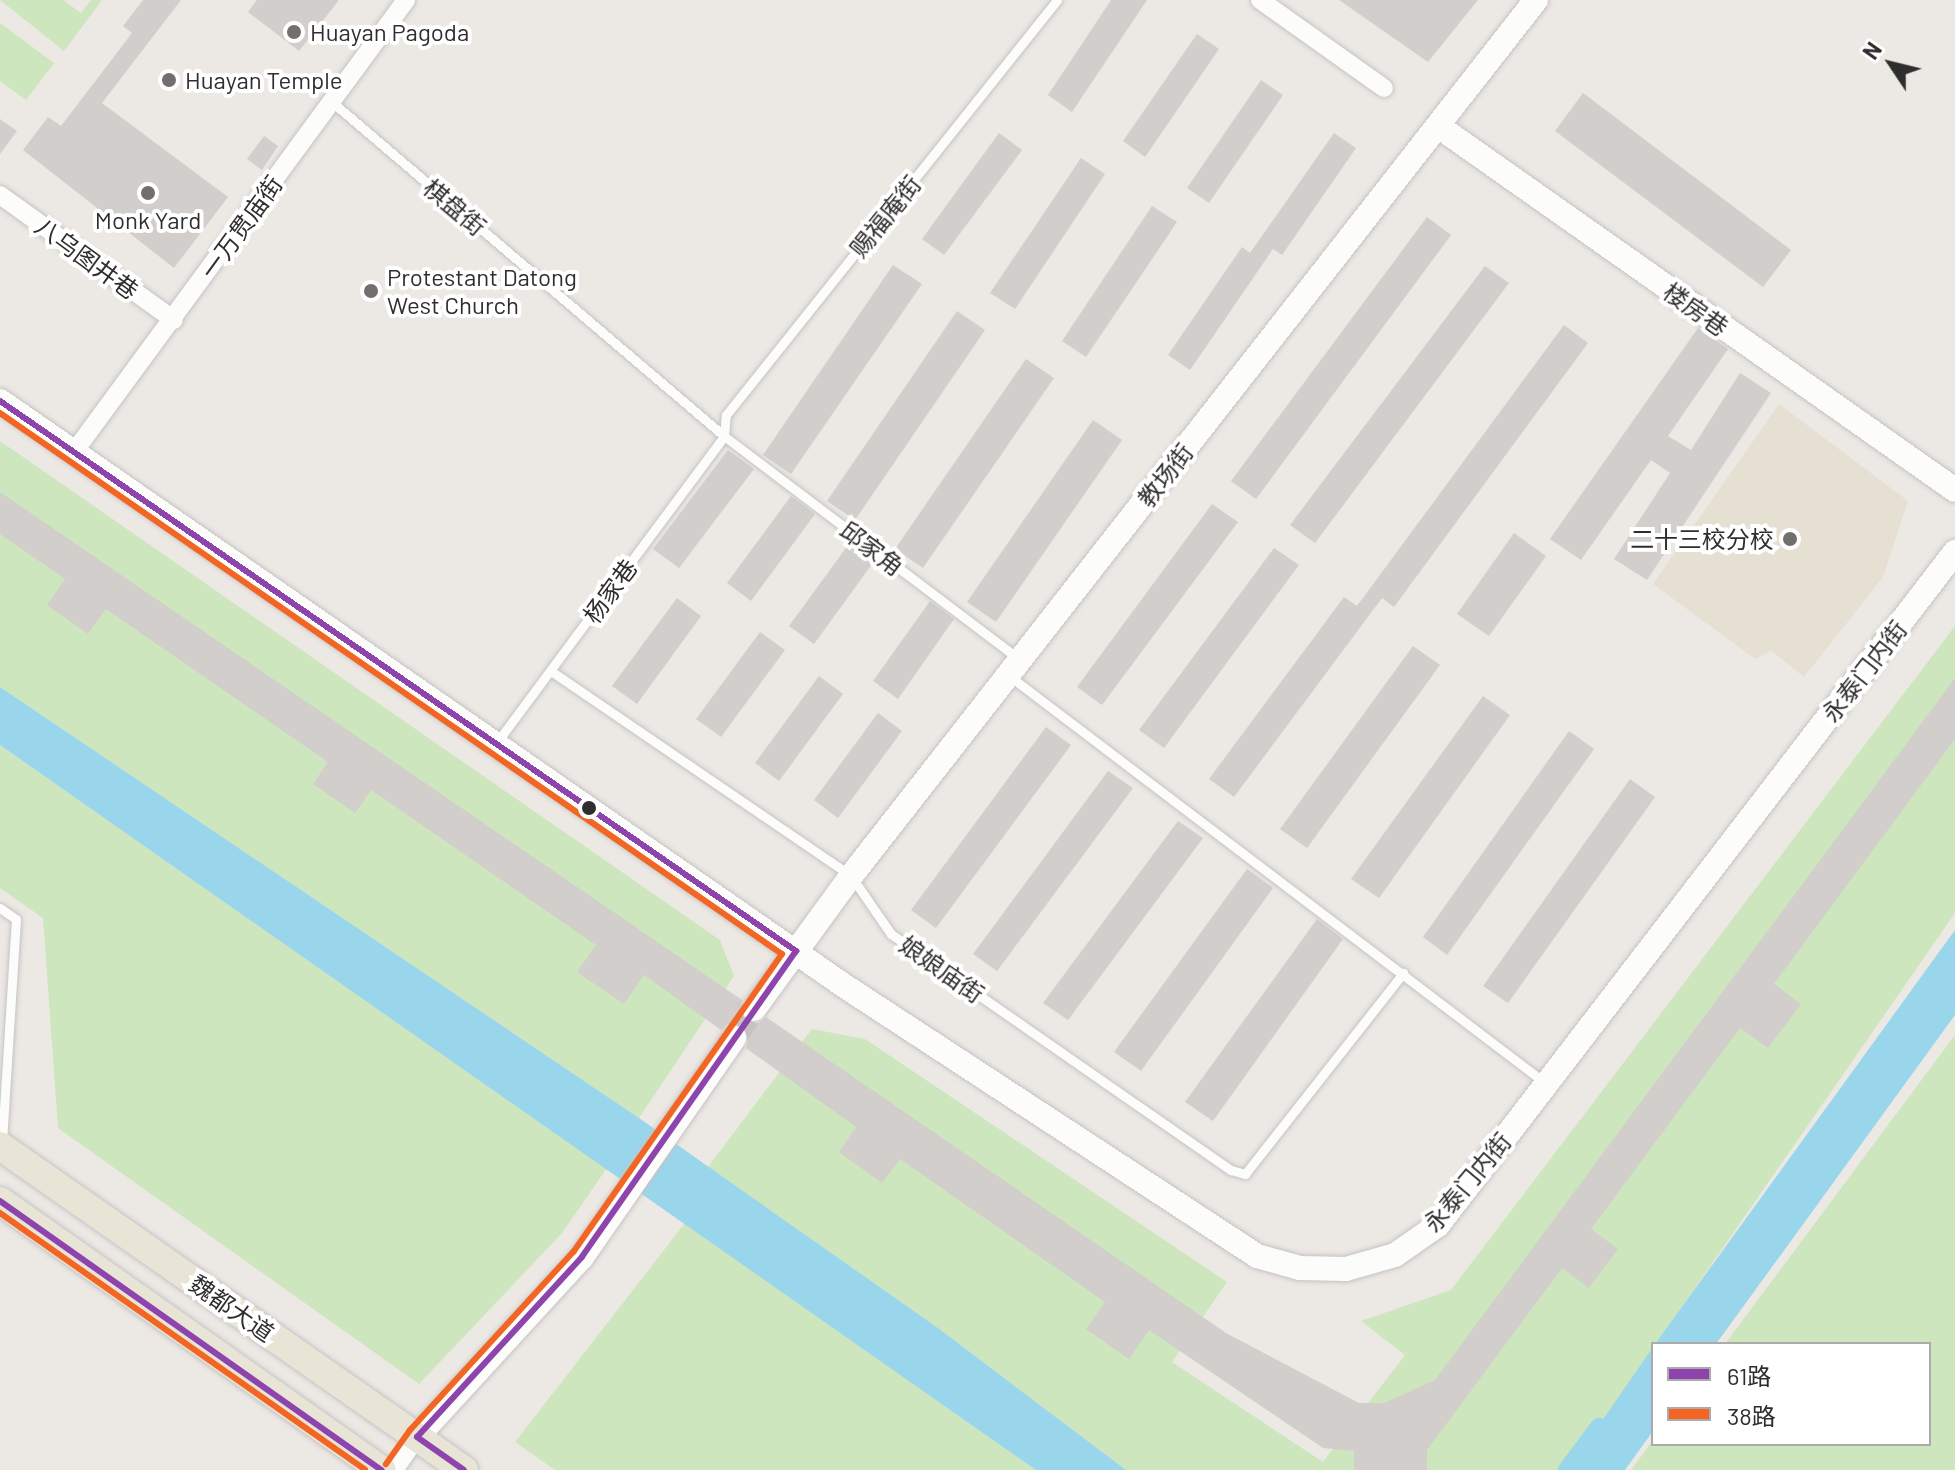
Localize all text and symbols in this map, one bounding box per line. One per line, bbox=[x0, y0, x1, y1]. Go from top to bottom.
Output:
place label: Huayan Pagoda bbox=[310, 18, 469, 46]
marker: Huayan Pagoda bbox=[285, 23, 303, 41]
north arrow bbox=[1851, 24, 1931, 104]
text: N bbox=[1856, 37, 1886, 64]
place label: Huayan Temple bbox=[185, 66, 343, 94]
marker: Huayan Temple bbox=[160, 71, 178, 89]
street label: 一万贯庙街 bbox=[194, 170, 288, 284]
street label: 赐福庵街 bbox=[844, 170, 926, 262]
street label: 棋盘街 bbox=[418, 173, 492, 241]
marker: Monk Yard bbox=[139, 184, 157, 202]
place label: Monk Yard bbox=[95, 206, 201, 234]
street label: 八乌图井巷 bbox=[30, 211, 144, 305]
place label: Protestant Datong West Church bbox=[387, 263, 577, 319]
street label: 楼房巷 bbox=[1658, 277, 1734, 341]
marker: Protestant Datong West Church bbox=[362, 282, 380, 300]
street label: 教场街 bbox=[1131, 438, 1199, 512]
street label: 邱家角 bbox=[835, 515, 909, 581]
place label: 二十三校分校 bbox=[1630, 525, 1774, 553]
marker: 二十三校分校 bbox=[1781, 530, 1799, 548]
street label: 杨家巷 bbox=[577, 553, 643, 629]
street label: 永泰门内街 bbox=[1816, 615, 1912, 727]
unlabelled marker bbox=[581, 800, 597, 816]
street label: 娘娘庙街 bbox=[894, 930, 990, 1008]
street label: 永泰门内街 bbox=[1417, 1127, 1517, 1237]
street label: 魏都大道 bbox=[184, 1269, 280, 1347]
legend bbox=[1651, 1342, 1931, 1446]
text: 61路 bbox=[1727, 1361, 1771, 1390]
text: 38路 bbox=[1727, 1401, 1776, 1430]

